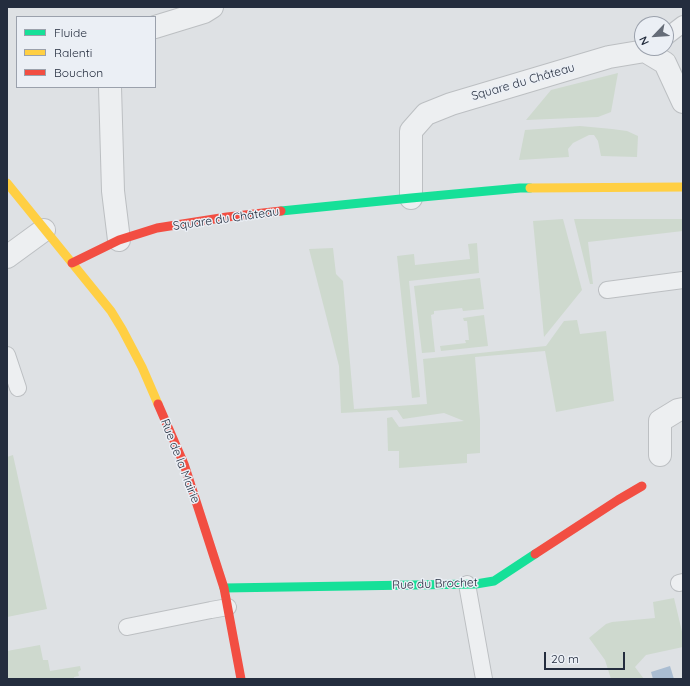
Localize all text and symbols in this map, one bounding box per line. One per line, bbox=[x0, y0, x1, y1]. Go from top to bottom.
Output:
legend bbox=[16, 16, 156, 88]
north arrow bbox=[634, 16, 674, 56]
text: Fluide bbox=[54, 25, 87, 40]
text: N bbox=[636, 34, 652, 47]
text: Ralenti bbox=[54, 45, 92, 60]
street label: Square du Château bbox=[470, 60, 576, 104]
text: Bouchon bbox=[54, 65, 103, 80]
street label: Square du Château bbox=[172, 204, 280, 234]
street label: Rue de la Mairie bbox=[157, 417, 203, 505]
street label: Rue du Brochet bbox=[392, 575, 478, 593]
scale bar bbox=[546, 644, 627, 670]
text: 20 m bbox=[551, 651, 579, 666]

